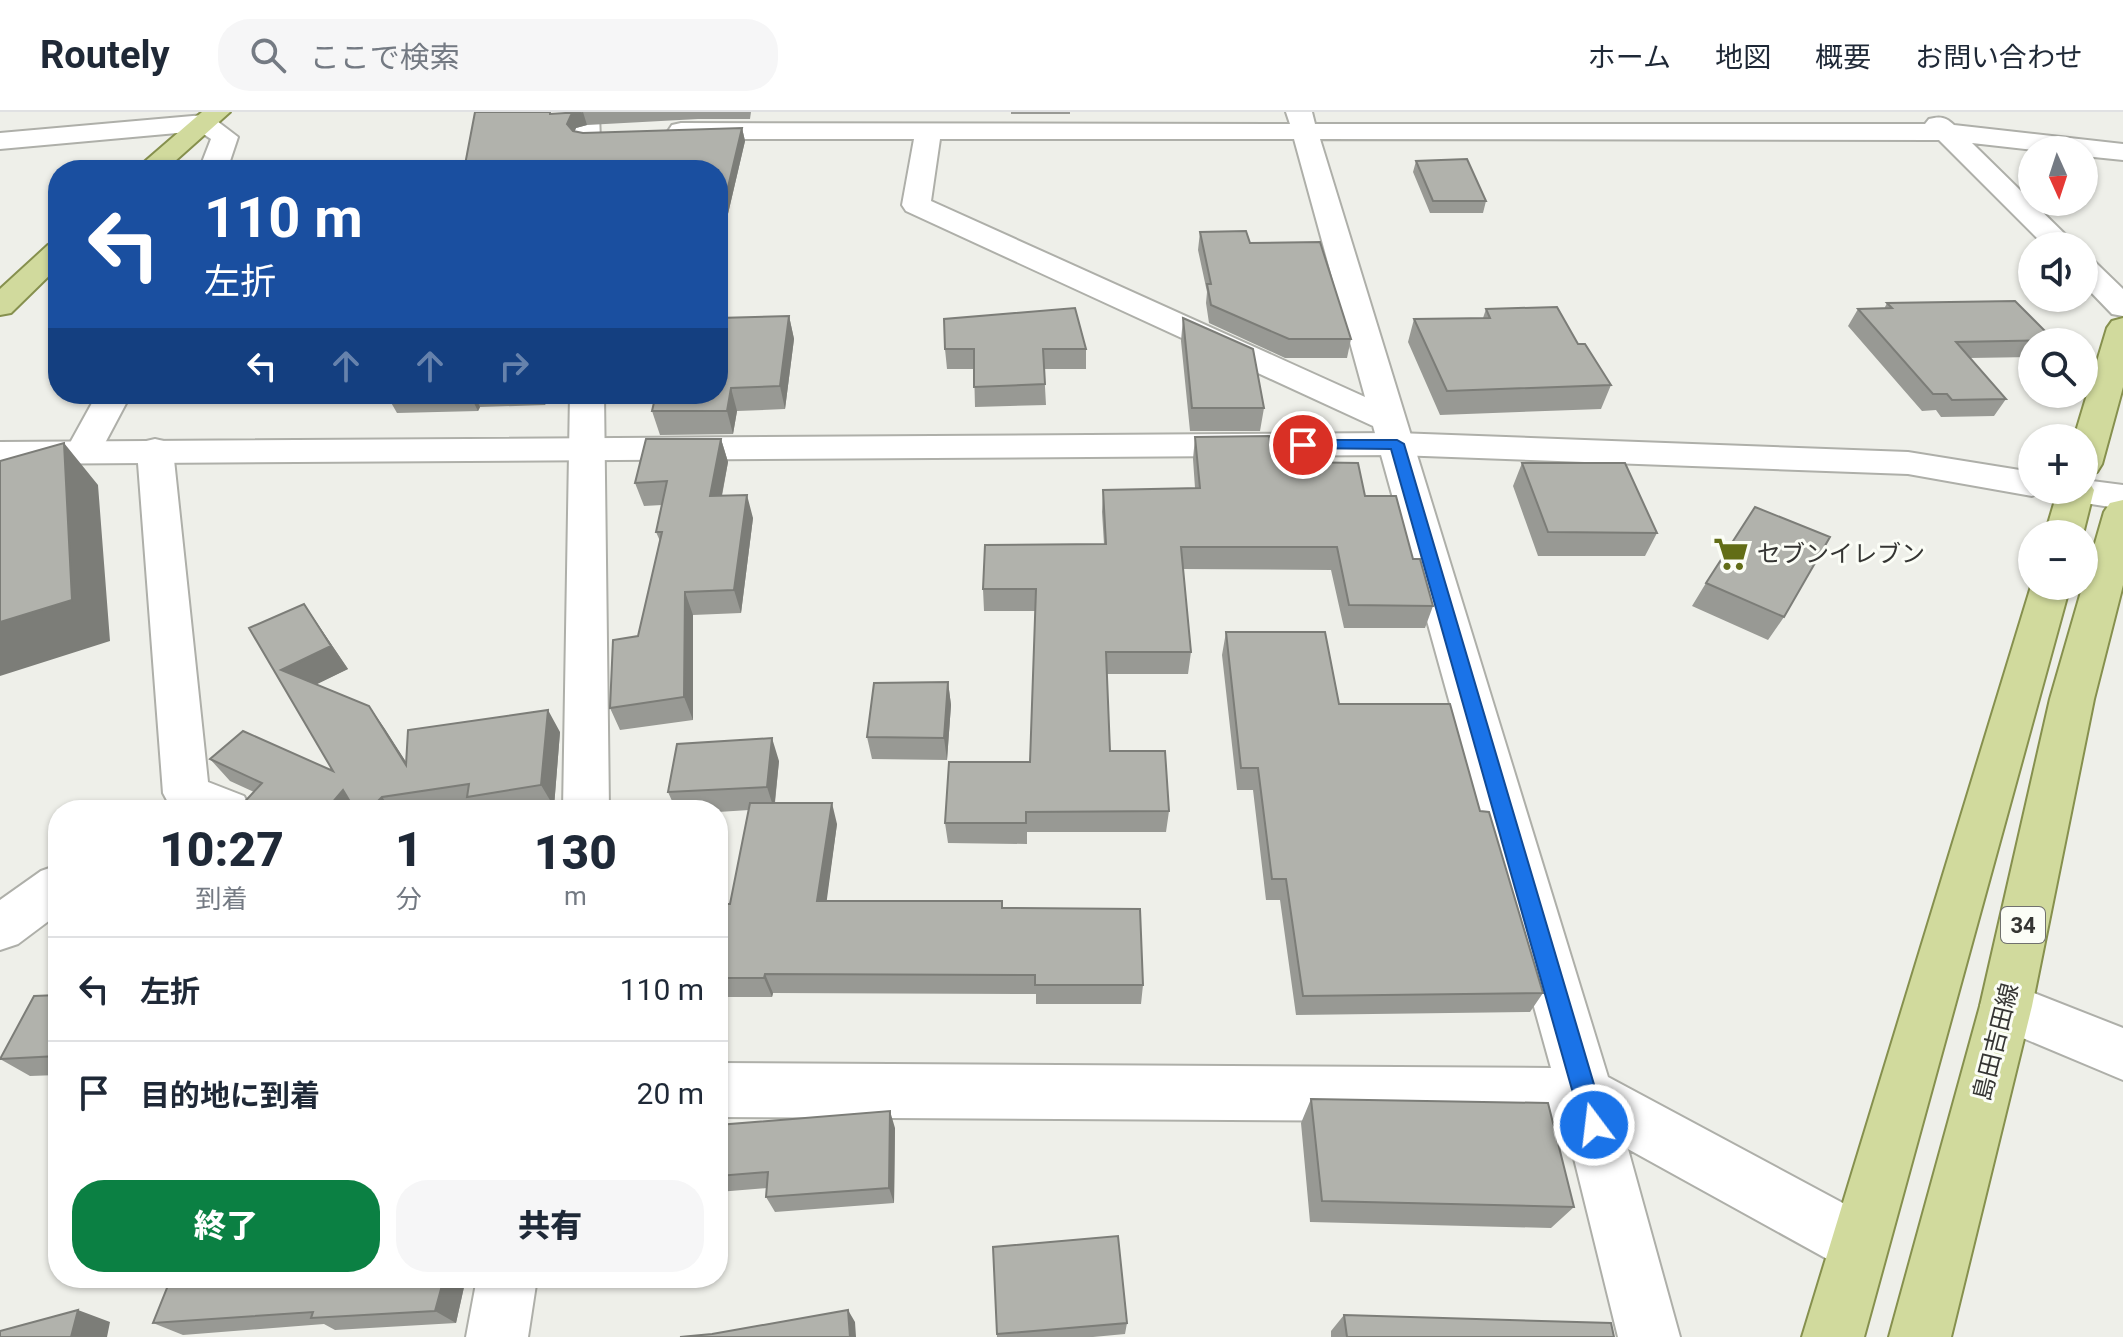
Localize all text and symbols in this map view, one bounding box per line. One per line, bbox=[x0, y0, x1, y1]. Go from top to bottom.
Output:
search box bbox=[218, 19, 778, 91]
text: Routely bbox=[40, 33, 170, 77]
icon: search bbox=[246, 33, 290, 77]
text: ここで検索 bbox=[310, 40, 460, 75]
text: ホーム bbox=[1588, 41, 1671, 74]
text: 地図 bbox=[1715, 41, 1771, 74]
text: 概要 bbox=[1815, 41, 1871, 74]
text: お問い合わせ bbox=[1915, 41, 2083, 74]
north arrow bbox=[2018, 136, 2098, 216]
map controls bbox=[2018, 136, 2098, 600]
text: 110 m bbox=[204, 185, 363, 251]
icon: left bbox=[72, 192, 176, 296]
button: sound bbox=[2018, 232, 2098, 312]
text: 左折 bbox=[204, 261, 276, 303]
button: search bbox=[2018, 328, 2098, 408]
icon: left bbox=[240, 344, 284, 388]
icon: ahead bbox=[324, 344, 368, 388]
icon: ahead bbox=[408, 344, 452, 388]
icon: right bbox=[492, 344, 536, 388]
pin bbox=[1269, 411, 1337, 479]
icon: arrive bbox=[1281, 423, 1325, 467]
button: + bbox=[2018, 424, 2098, 504]
button: − bbox=[2018, 520, 2098, 600]
supermarket icon: セブンイレブン bbox=[1712, 535, 1750, 573]
place label: セブンイレブン bbox=[1757, 540, 1925, 568]
text: 10:27 bbox=[159, 821, 284, 878]
text: 1 bbox=[395, 821, 423, 878]
text: 130 bbox=[534, 824, 617, 881]
text: m bbox=[564, 881, 587, 911]
text: 到着 bbox=[195, 884, 247, 914]
text: 分 bbox=[396, 884, 422, 914]
road number: 34 bbox=[2001, 907, 2045, 943]
icon: left bbox=[72, 967, 116, 1011]
text: 110 m bbox=[620, 972, 704, 1007]
text: 左折 bbox=[140, 974, 200, 1009]
street label: 島田吉田線 bbox=[1968, 980, 2024, 1104]
icon: arrive bbox=[72, 1071, 116, 1115]
text: 20 m bbox=[637, 1076, 704, 1111]
text: 目的地に到着 bbox=[140, 1078, 320, 1113]
position arrow bbox=[1552, 1083, 1636, 1167]
button: 終了 bbox=[72, 1180, 380, 1272]
button: 共有 bbox=[396, 1180, 704, 1272]

